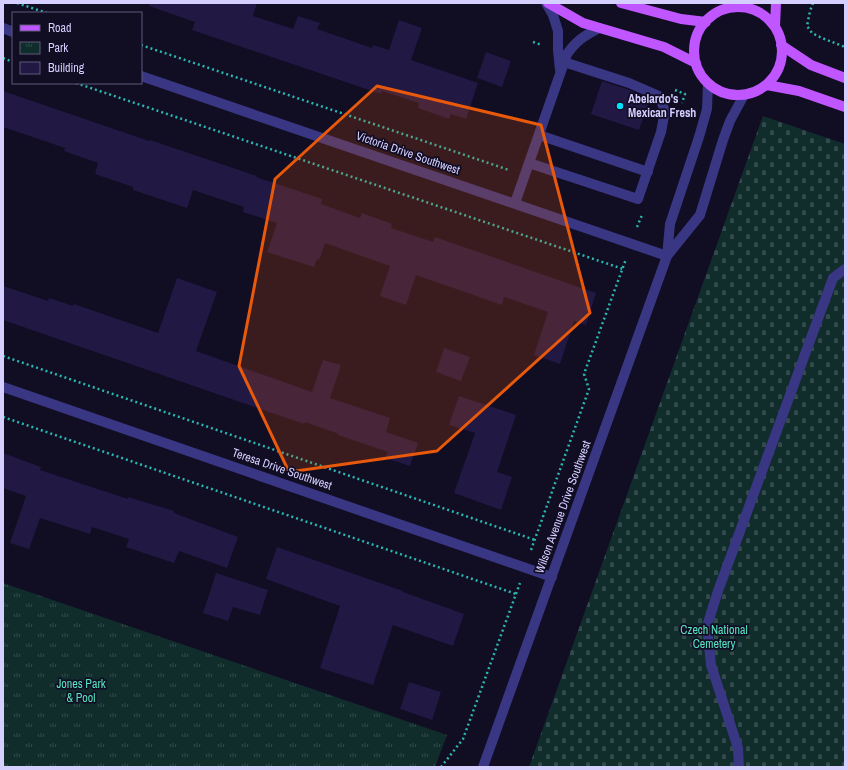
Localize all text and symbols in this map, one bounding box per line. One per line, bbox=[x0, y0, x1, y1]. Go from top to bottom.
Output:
legend bbox=[12, 12, 142, 84]
text: Road bbox=[48, 20, 72, 36]
text: Park bbox=[48, 40, 68, 56]
text: Building bbox=[48, 60, 85, 76]
place label: Abelardo's Mexican Fresh bbox=[628, 91, 696, 121]
marker: Abelardo's Mexican Fresh bbox=[615, 101, 625, 111]
street label: Victoria Drive Southwest bbox=[354, 128, 462, 178]
street label: Wilson Avenue Drive Southwest bbox=[531, 438, 595, 576]
street label: Teresa Drive Southwest bbox=[230, 444, 334, 494]
park label: Czech National Cemetery bbox=[680, 622, 748, 652]
park label: Jones Park & Pool bbox=[56, 676, 106, 706]

